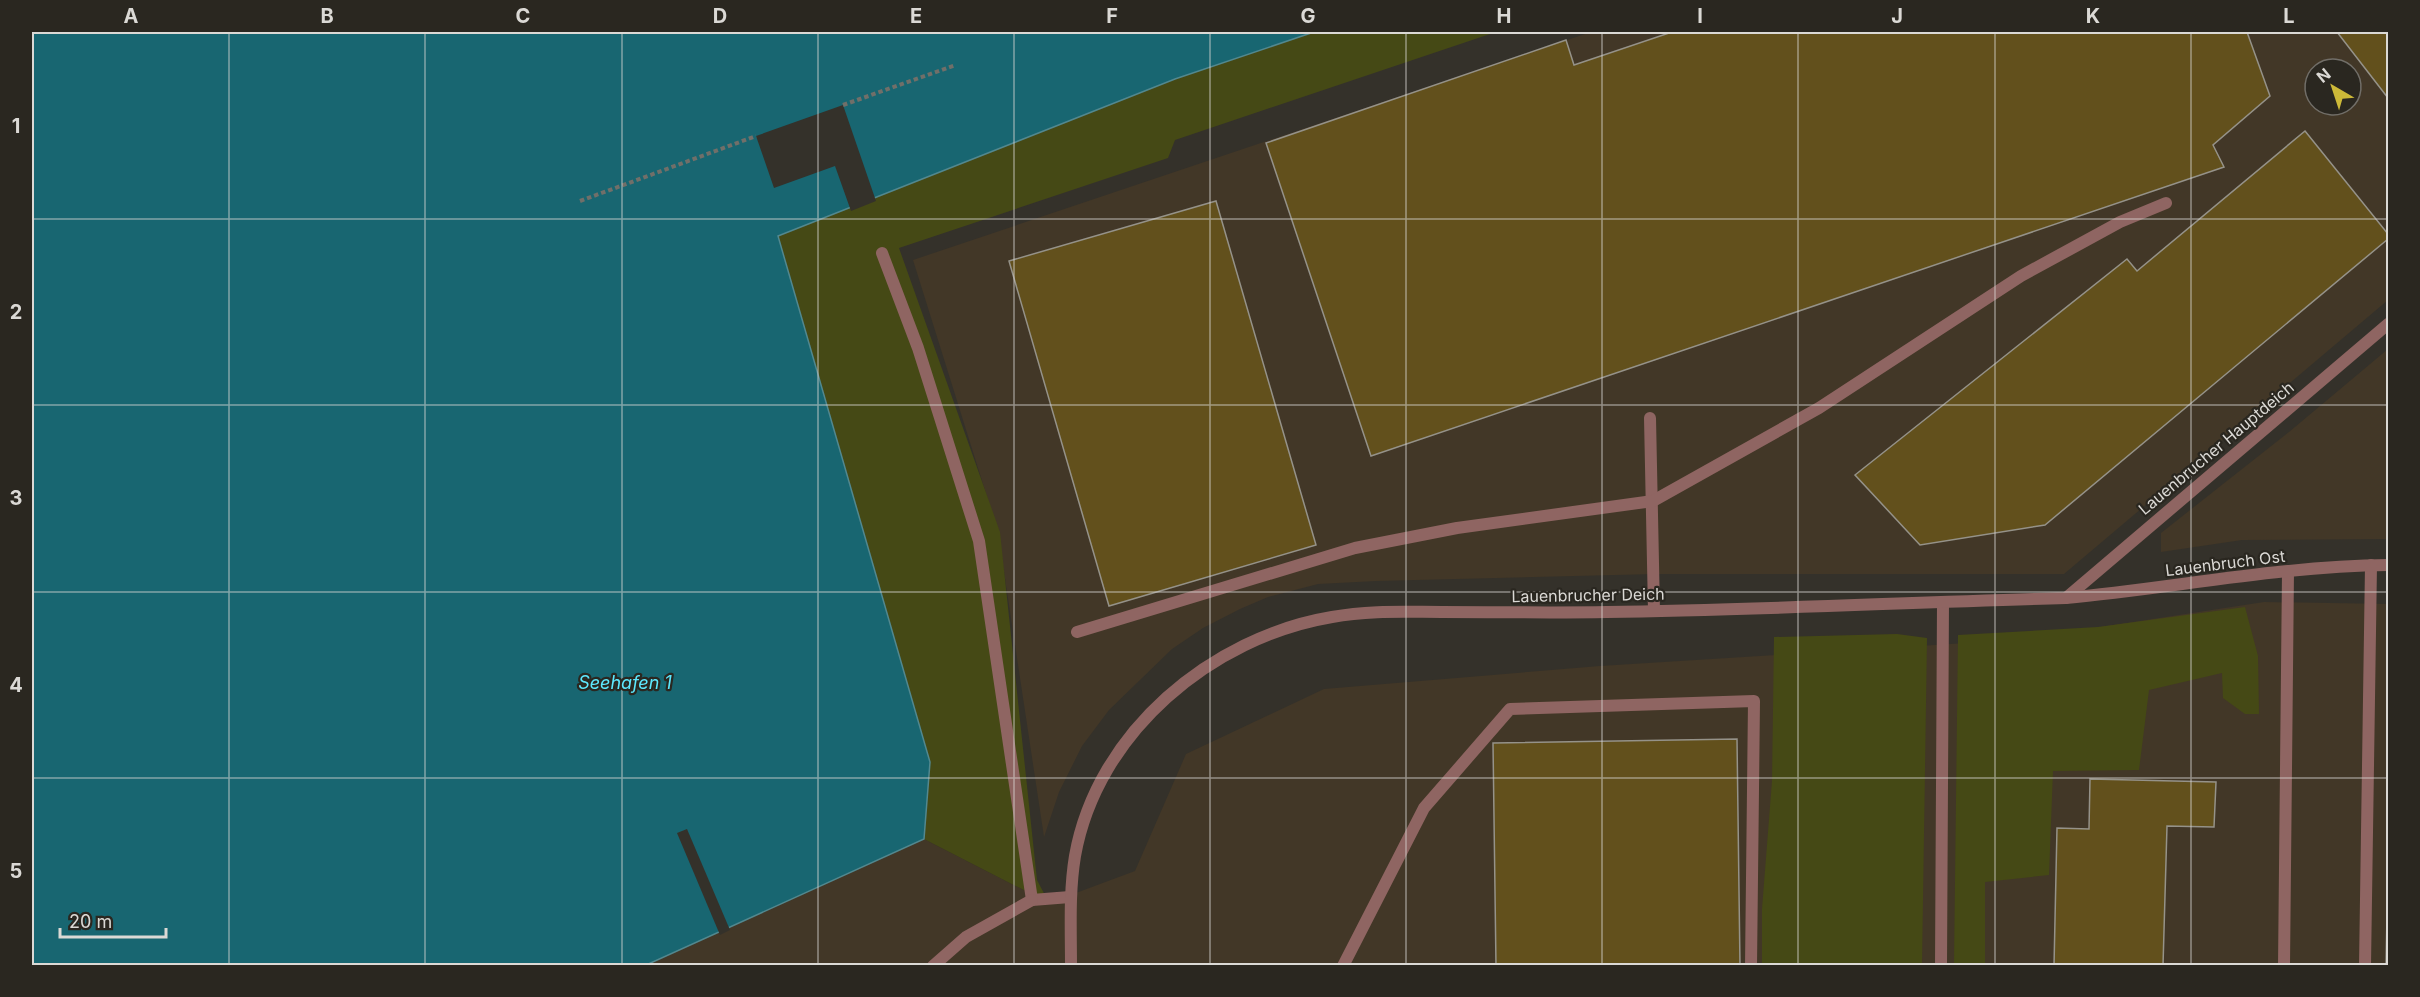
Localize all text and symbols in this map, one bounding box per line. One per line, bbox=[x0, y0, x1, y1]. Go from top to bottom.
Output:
text: A bbox=[124, 4, 139, 28]
text: B bbox=[320, 4, 334, 28]
text: C bbox=[516, 4, 530, 28]
text: D bbox=[713, 4, 727, 28]
text: E bbox=[910, 4, 922, 28]
text: F bbox=[1106, 4, 1118, 28]
text: G bbox=[1300, 4, 1316, 28]
text: H bbox=[1497, 4, 1511, 28]
text: I bbox=[1697, 4, 1703, 28]
text: J bbox=[1891, 4, 1903, 28]
text: K bbox=[2086, 4, 2100, 28]
text: L bbox=[2283, 4, 2295, 28]
north arrow bbox=[2303, 57, 2363, 117]
text: N bbox=[2313, 64, 2335, 87]
text: 1 bbox=[12, 114, 20, 138]
text: 2 bbox=[10, 300, 22, 324]
street label: Lauenbrucher Hauptdeich bbox=[2134, 377, 2298, 519]
text: 3 bbox=[10, 486, 22, 510]
street label: Lauenbruch Ost bbox=[2164, 546, 2286, 580]
street label: Lauenbrucher Deich bbox=[1511, 584, 1665, 606]
water label: Seehafen 1 bbox=[578, 672, 672, 693]
text: 4 bbox=[9, 673, 23, 697]
text: 5 bbox=[10, 859, 22, 883]
scale bar bbox=[60, 901, 166, 939]
text: 20 m bbox=[69, 911, 112, 932]

